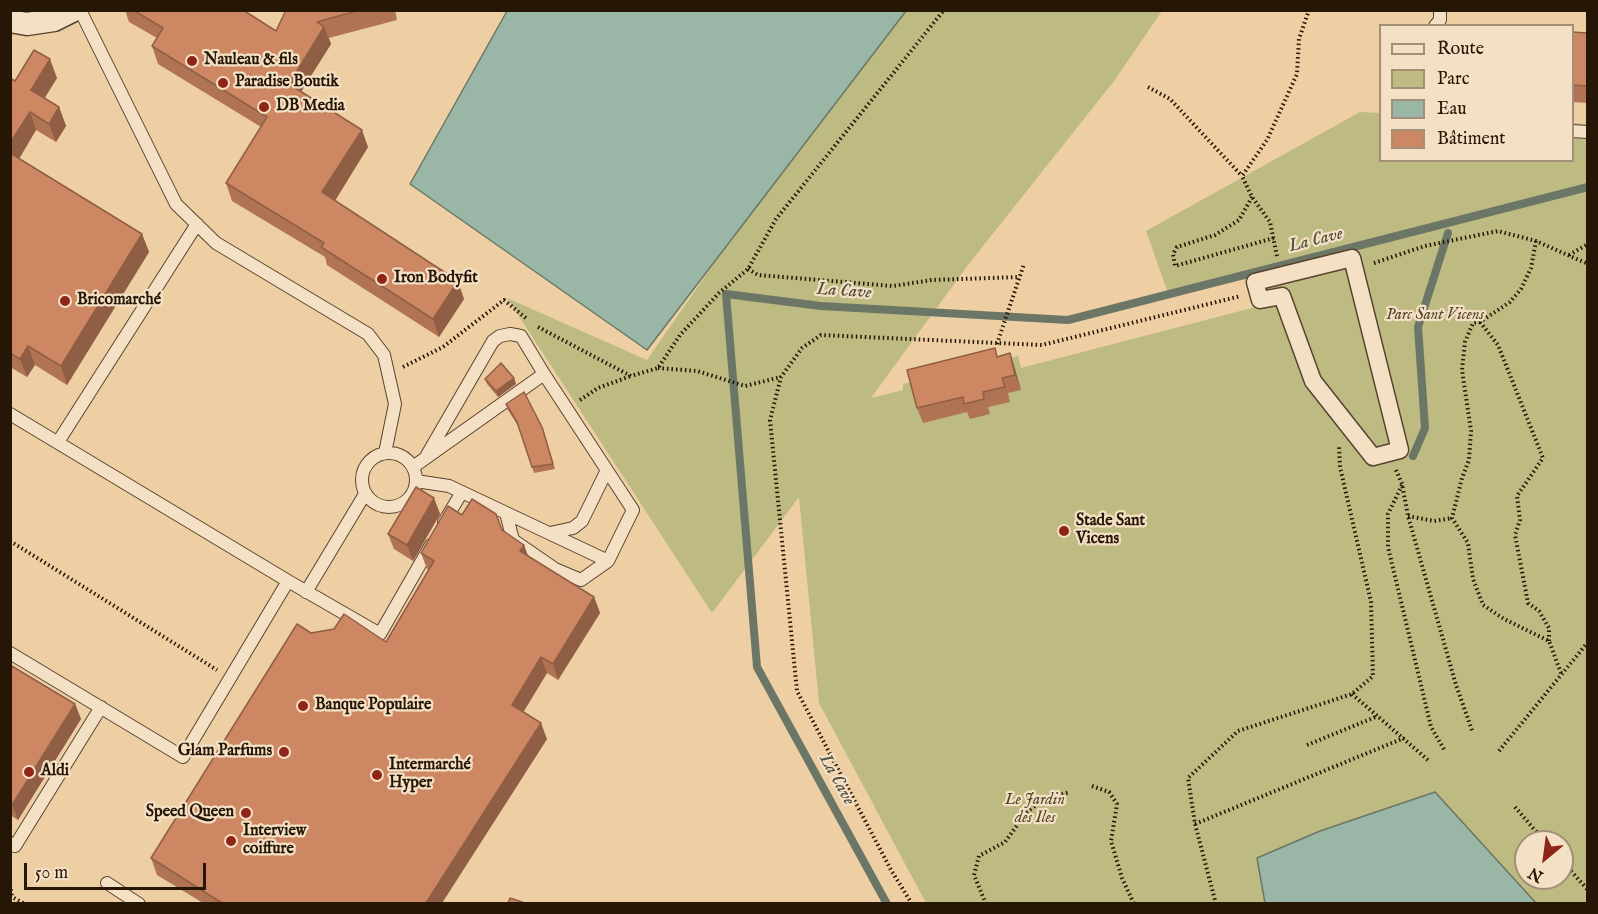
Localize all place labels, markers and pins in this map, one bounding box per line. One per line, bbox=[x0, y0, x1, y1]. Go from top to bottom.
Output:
place label: Nauleau & fils bbox=[204, 51, 298, 71]
marker: Nauleau & fils bbox=[185, 54, 199, 68]
place label: Paradise Boutik bbox=[235, 73, 339, 93]
marker: Paradise Boutik bbox=[216, 76, 230, 90]
place label: DB Media bbox=[276, 97, 345, 117]
marker: DB Media bbox=[257, 100, 271, 114]
place label: Iron Bodyfit bbox=[394, 269, 478, 289]
marker: Iron Bodyfit bbox=[375, 272, 389, 286]
place label: Bricomarché bbox=[77, 291, 161, 311]
marker: Bricomarché bbox=[58, 294, 72, 308]
place label: Stade Sant Vicens bbox=[1076, 512, 1145, 550]
marker: Stade Sant Vicens bbox=[1057, 524, 1071, 538]
place label: Banque Populaire bbox=[315, 696, 431, 716]
marker: Banque Populaire bbox=[296, 699, 310, 713]
place label: Glam Parfums bbox=[178, 742, 272, 762]
marker: Glam Parfums bbox=[277, 745, 291, 759]
place label: Intermarché Hyper bbox=[389, 756, 471, 794]
place label: Aldi bbox=[41, 762, 69, 782]
marker: Aldi bbox=[22, 765, 36, 779]
marker: Intermarché Hyper bbox=[370, 768, 384, 782]
place label: Speed Queen bbox=[146, 803, 234, 823]
marker: Speed Queen bbox=[239, 806, 253, 820]
place label: Interview coiffure bbox=[243, 822, 306, 860]
marker: Interview coiffure bbox=[224, 834, 238, 848]

